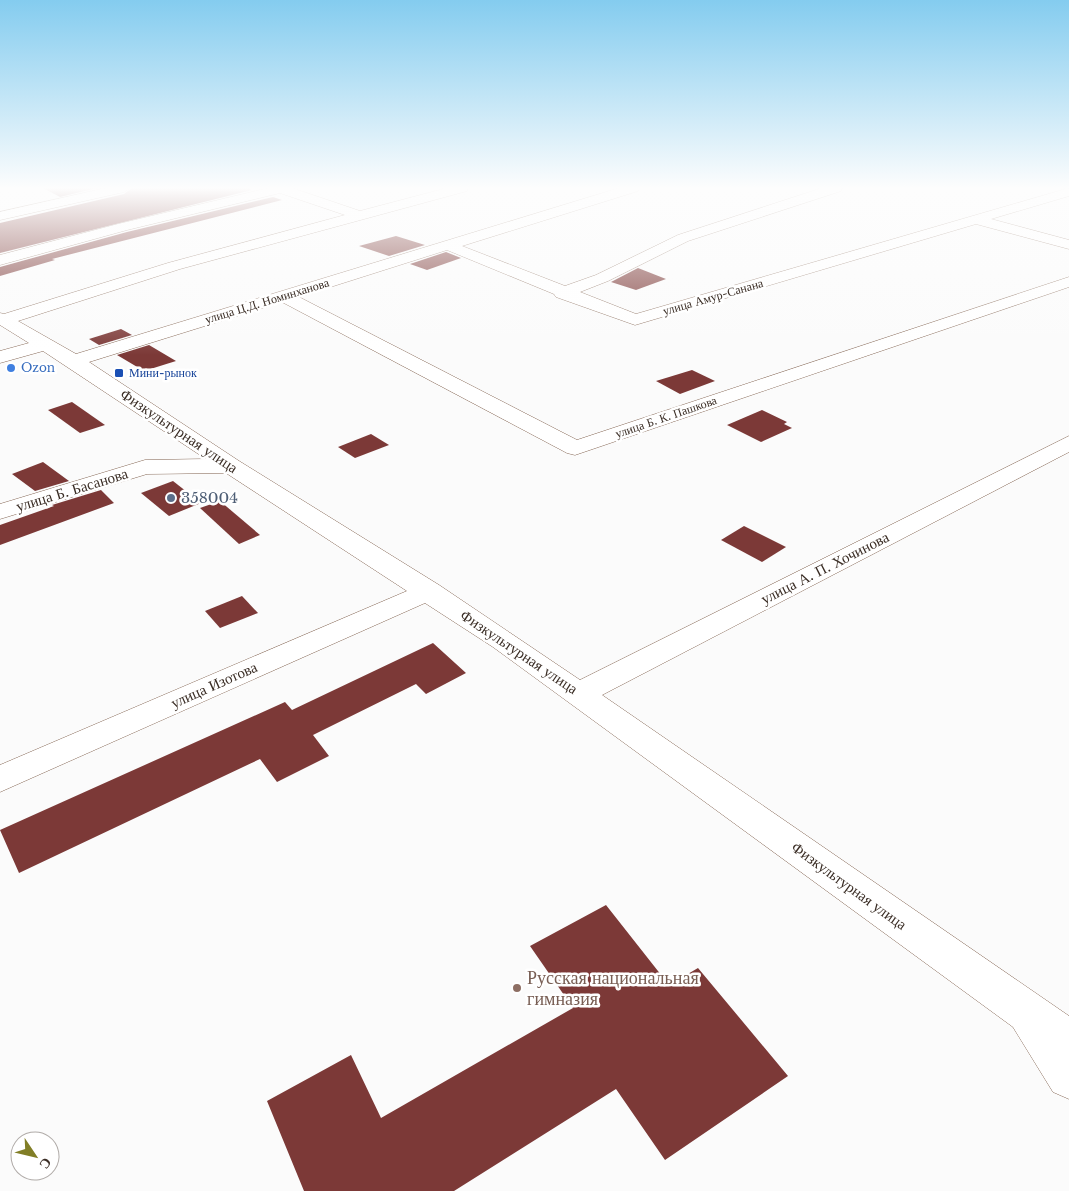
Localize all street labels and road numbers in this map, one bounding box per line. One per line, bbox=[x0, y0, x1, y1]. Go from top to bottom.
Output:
street label: улица Ц.Д. Номинханова bbox=[203, 274, 331, 327]
street label: улица Амур-Санана bbox=[661, 275, 765, 318]
street label: Физкультурная улица bbox=[117, 384, 242, 477]
street label: улица Б. К. Пашкова bbox=[613, 392, 719, 441]
street label: улица Б. Басанова bbox=[14, 463, 130, 516]
street label: улица А. П. Хочинова bbox=[758, 527, 892, 608]
street label: Физкультурная улица bbox=[457, 605, 582, 698]
street label: улица Изотова bbox=[168, 657, 260, 712]
street label: Физкультурная улица bbox=[788, 837, 911, 934]

